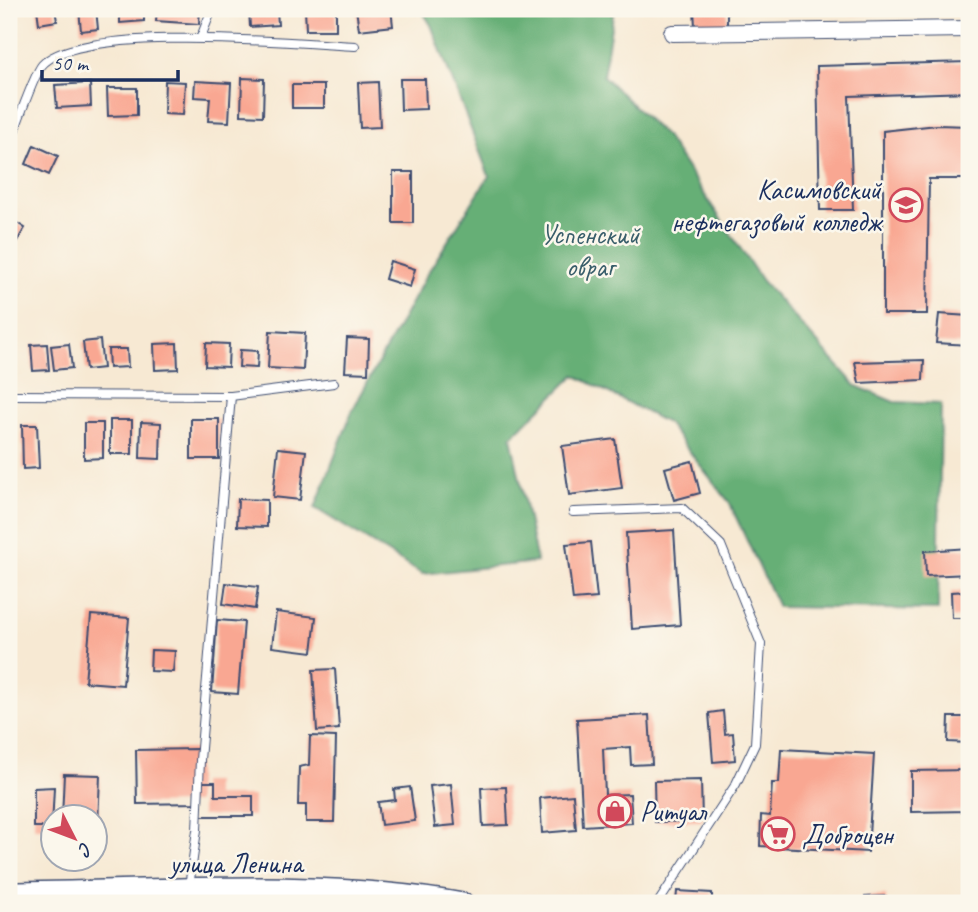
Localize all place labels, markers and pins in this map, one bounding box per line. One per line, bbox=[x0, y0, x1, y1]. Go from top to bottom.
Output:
place label: Касимовский нефтегазовый колледж bbox=[671, 172, 884, 239]
school or university icon: Касимовский нефтегазовый колледж bbox=[887, 186, 925, 224]
shop icon: Ритуал bbox=[596, 792, 634, 830]
place label: Ритуал bbox=[640, 794, 707, 829]
supermarket icon: Доброцен bbox=[759, 815, 797, 853]
place label: Доброцен bbox=[802, 817, 895, 852]

